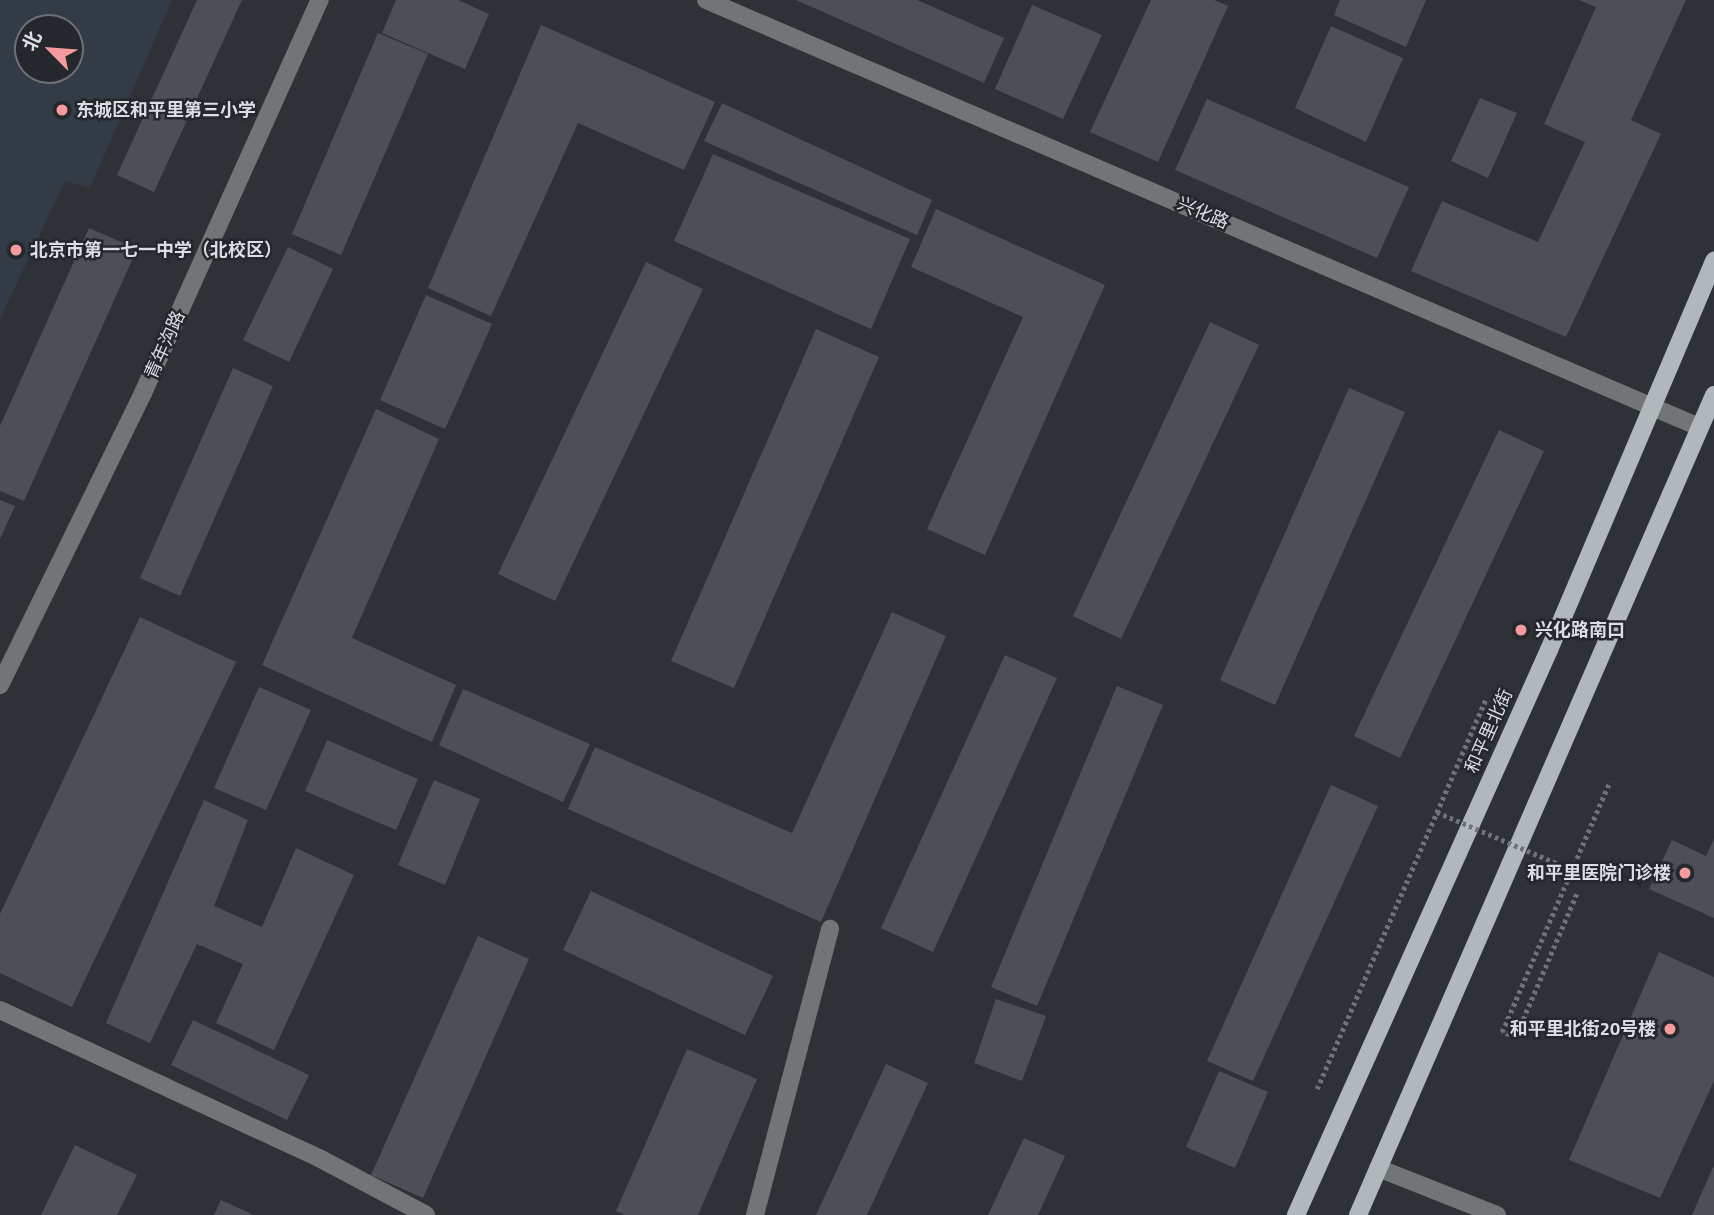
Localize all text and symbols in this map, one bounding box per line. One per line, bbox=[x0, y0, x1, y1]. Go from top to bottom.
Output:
north arrow bbox=[14, 14, 84, 84]
text: 北 bbox=[14, 26, 48, 56]
place label: 东城区和平里第三小学 bbox=[76, 99, 256, 121]
marker: 东城区和平里第三小学 bbox=[54, 102, 70, 118]
street label: 兴化路 bbox=[1174, 193, 1232, 233]
place label: 北京市第一七一中学（北校区） bbox=[30, 239, 282, 261]
marker: 北京市第一七一中学（北校区） bbox=[8, 242, 24, 258]
street label: 青年沟路 bbox=[140, 308, 190, 382]
place label: 兴化路南口 bbox=[1535, 619, 1625, 641]
marker: 兴化路南口 bbox=[1513, 622, 1529, 638]
street label: 和平里北街 bbox=[1461, 685, 1517, 777]
place label: 和平里医院门诊楼 bbox=[1527, 862, 1671, 884]
marker: 和平里医院门诊楼 bbox=[1677, 865, 1693, 881]
place label: 和平里北街20号楼 bbox=[1510, 1018, 1656, 1040]
marker: 和平里北街20号楼 bbox=[1662, 1021, 1678, 1037]

